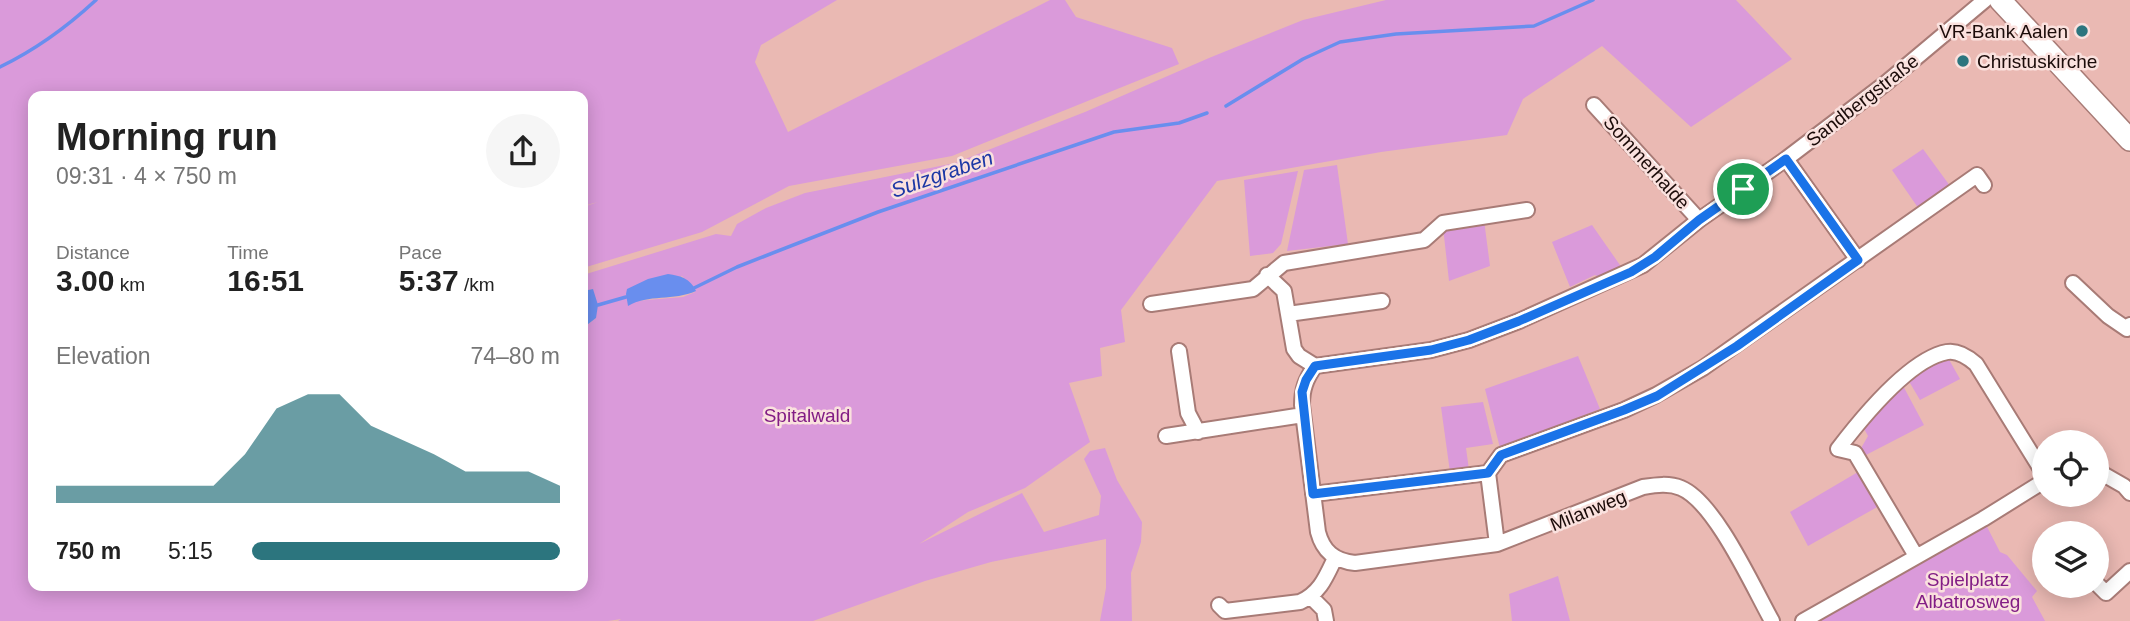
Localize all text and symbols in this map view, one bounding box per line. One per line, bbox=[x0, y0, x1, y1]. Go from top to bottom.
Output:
place label: VR-Bank Aalen bbox=[1939, 21, 2068, 42]
marker: VR-Bank Aalen bbox=[2074, 23, 2090, 39]
street label: Sandbergstraße bbox=[1802, 50, 1922, 151]
place label: Christuskirche bbox=[1977, 51, 2097, 72]
marker: Christuskirche bbox=[1955, 53, 1971, 69]
street label: Sommerhalde bbox=[1599, 111, 1694, 213]
button: share bbox=[486, 114, 560, 188]
text: Morning run bbox=[56, 116, 278, 158]
water label: Sulzgraben bbox=[888, 145, 996, 202]
pin bbox=[1713, 159, 1773, 219]
text: 09:31 · 4 × 750 m bbox=[56, 163, 237, 189]
icon: arrive bbox=[1724, 170, 1762, 208]
text: Distance bbox=[56, 242, 130, 263]
text: Time bbox=[227, 242, 269, 263]
text: Pace bbox=[399, 242, 442, 263]
text: 3.00 bbox=[56, 264, 114, 297]
text: 16:51 bbox=[227, 264, 304, 297]
text: 5:37 bbox=[399, 264, 459, 297]
text: km bbox=[114, 274, 145, 295]
text: /km bbox=[459, 274, 495, 295]
text: Elevation bbox=[56, 343, 151, 369]
text: 74–80 m bbox=[470, 343, 560, 369]
park label: Spitalwald bbox=[764, 405, 850, 426]
map controls bbox=[2032, 430, 2109, 598]
button: locate bbox=[2032, 430, 2109, 507]
street label: Milanweg bbox=[1547, 486, 1629, 535]
button: layers bbox=[2032, 521, 2109, 598]
text: 750 m bbox=[56, 538, 121, 564]
text: 5:15 bbox=[168, 538, 213, 564]
park label: Spielplatz Albatrosweg bbox=[1916, 569, 2020, 612]

